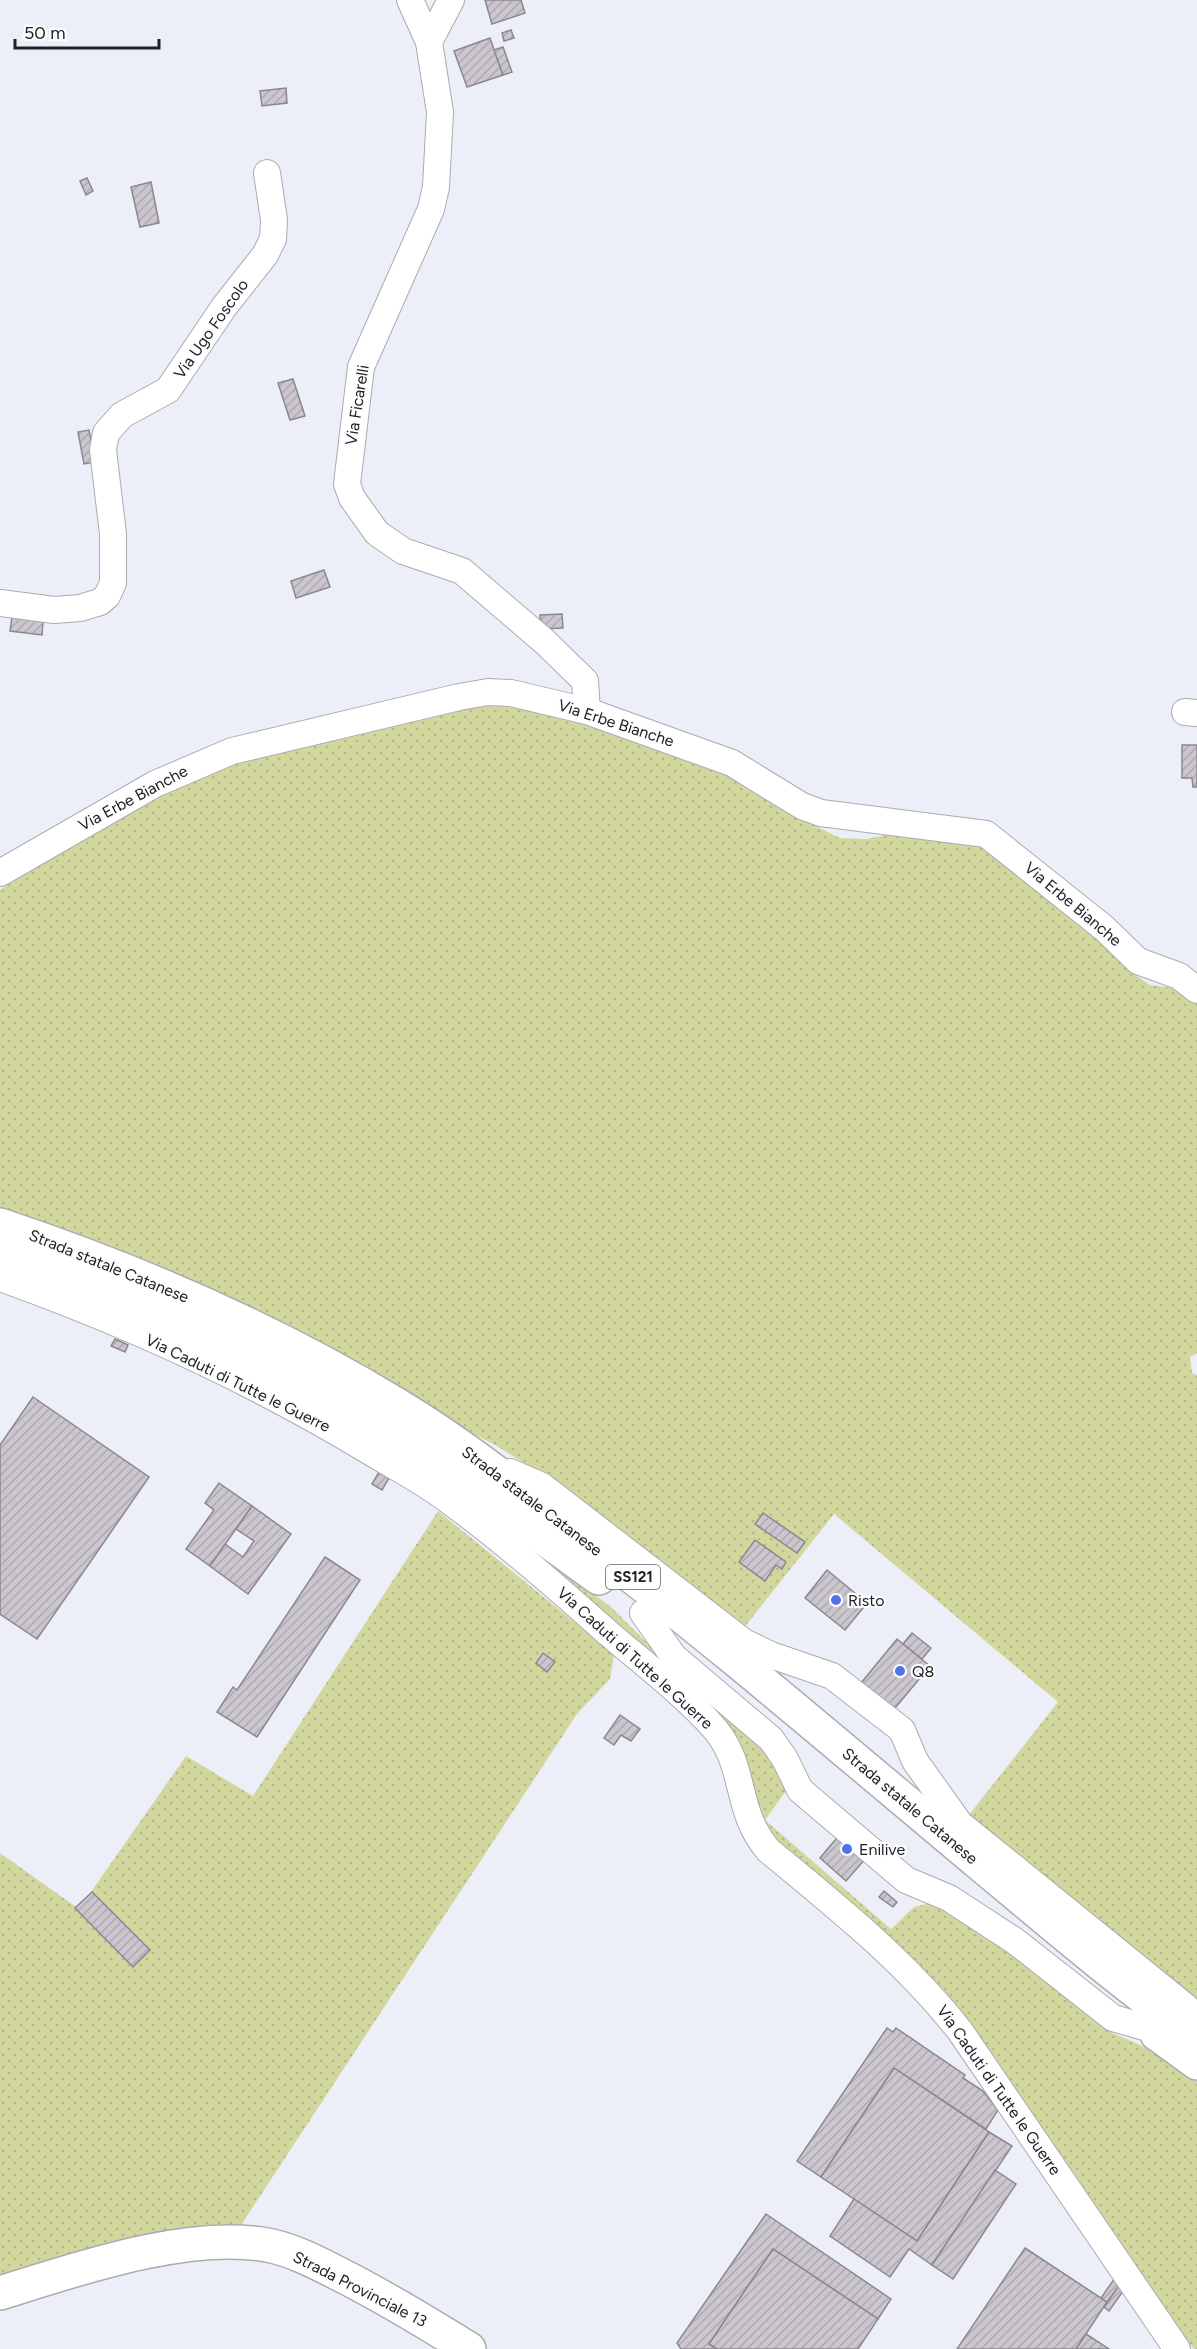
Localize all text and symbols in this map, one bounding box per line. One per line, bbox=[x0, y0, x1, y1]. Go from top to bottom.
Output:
scale bar bbox=[15, 12, 159, 50]
text: 50 m bbox=[24, 22, 66, 44]
street label: Via Ugo Foscolo bbox=[170, 276, 252, 382]
street label: Via Ficarelli bbox=[341, 363, 373, 447]
street label: Via Erbe Bianche bbox=[556, 695, 677, 751]
street label: Via Erbe Bianche bbox=[75, 761, 191, 835]
street label: Via Erbe Bianche bbox=[1021, 858, 1126, 950]
street label: Strada statale Catanese bbox=[26, 1225, 192, 1307]
street label: Via Caduti di Tutte le Guerre bbox=[143, 1330, 334, 1436]
street label: Strada statale Catanese bbox=[458, 1442, 606, 1560]
road number: SS121 bbox=[606, 1565, 660, 1589]
street label: Via Caduti di Tutte le Guerre bbox=[553, 1583, 717, 1733]
place label: Risto bbox=[848, 1591, 884, 1610]
marker: Risto bbox=[829, 1593, 843, 1607]
place label: Q8 bbox=[912, 1662, 934, 1681]
marker: Q8 bbox=[893, 1664, 907, 1678]
street label: Strada statale Catanese bbox=[839, 1744, 982, 1868]
place label: Enilive bbox=[859, 1840, 905, 1859]
marker: Enilive bbox=[840, 1842, 854, 1856]
street label: Via Caduti di Tutte le Guerre bbox=[933, 2001, 1065, 2179]
street label: Strada Provinciale 13 bbox=[290, 2247, 430, 2331]

